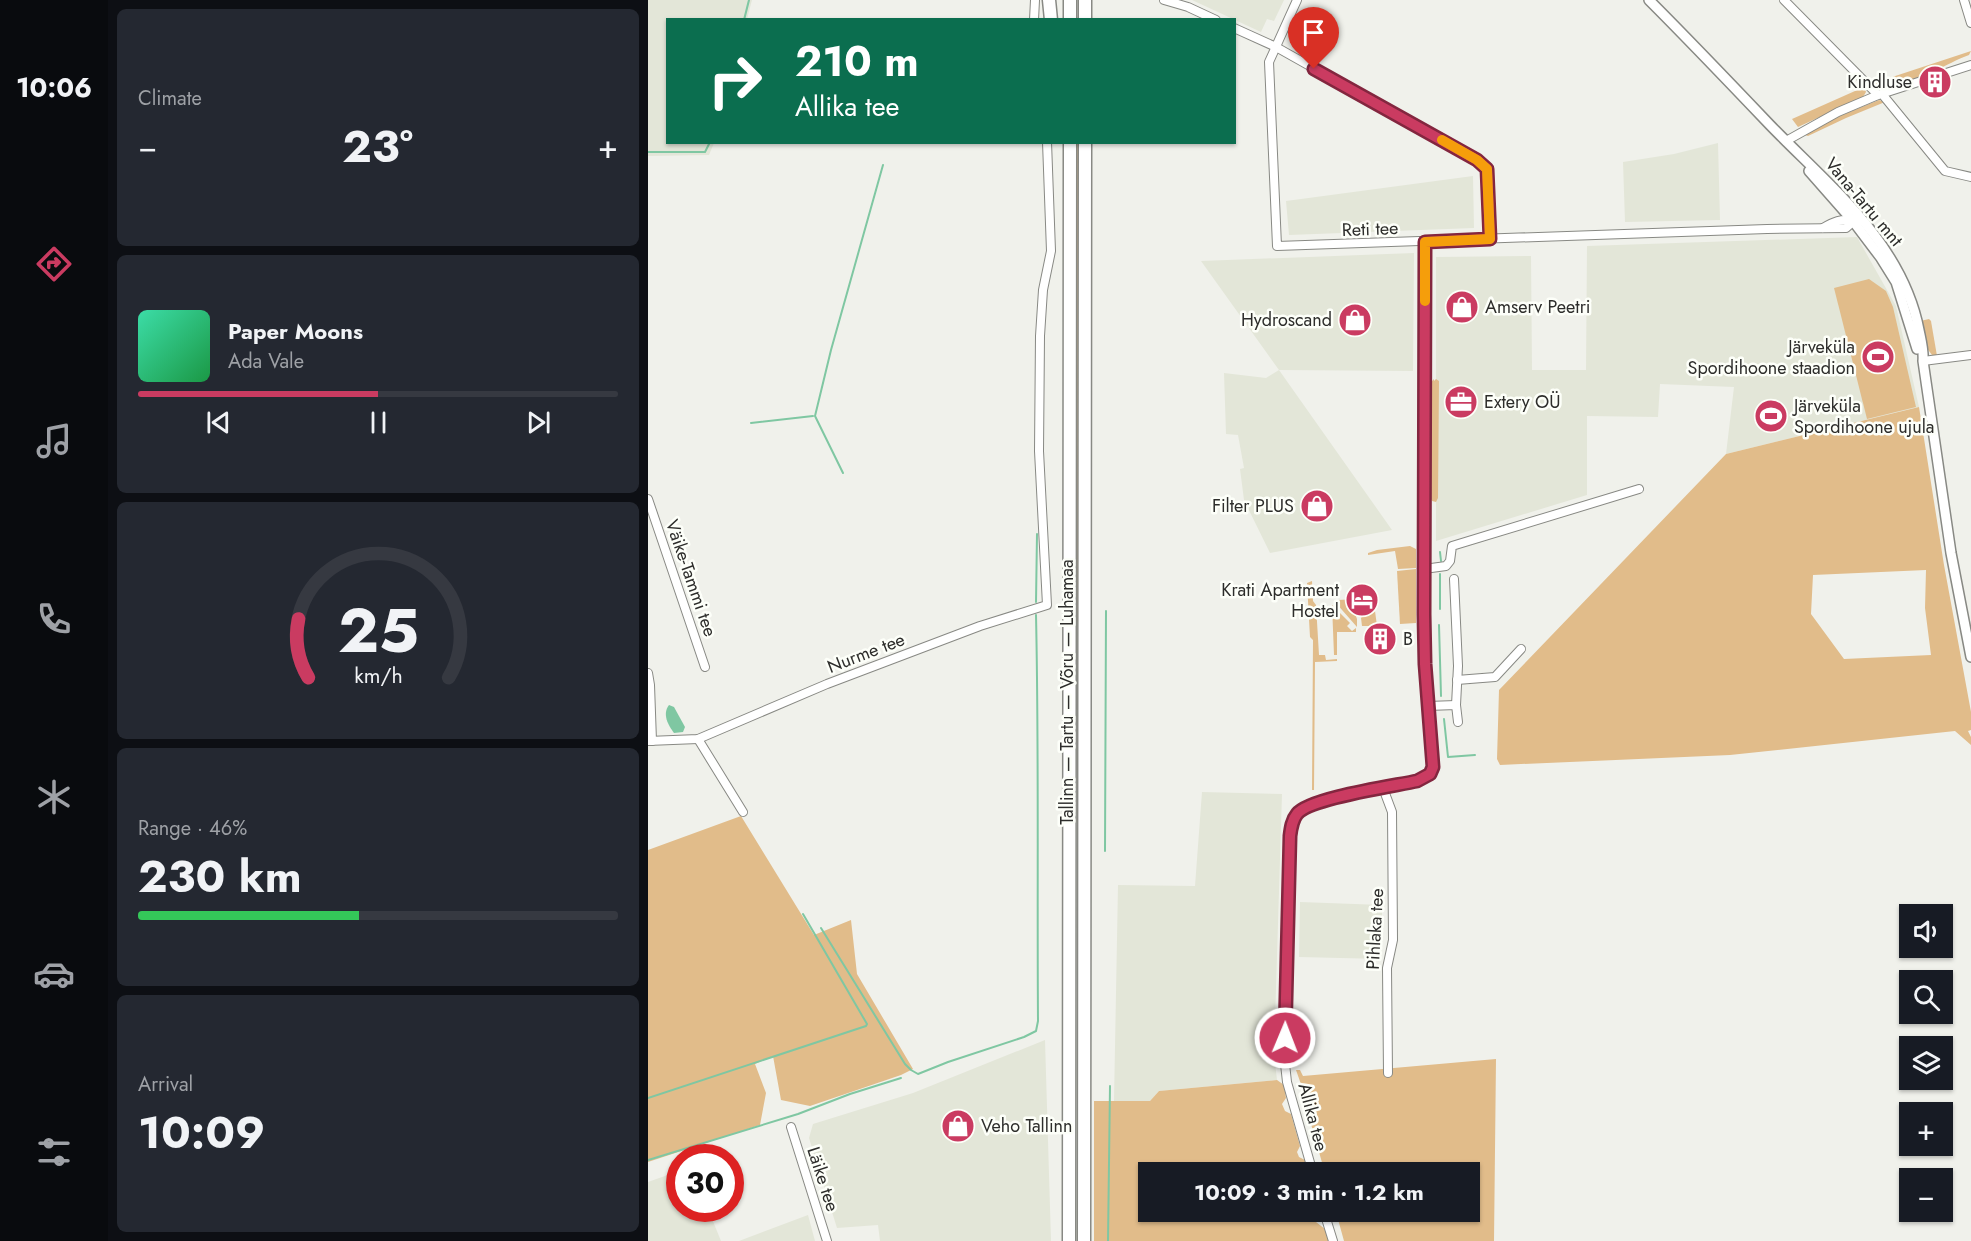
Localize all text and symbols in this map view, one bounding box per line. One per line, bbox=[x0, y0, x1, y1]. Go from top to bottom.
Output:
pin bbox=[1288, 7, 1339, 69]
icon: arrive bbox=[1297, 16, 1330, 49]
text: 210 m bbox=[795, 31, 919, 92]
icon: right bbox=[696, 42, 774, 120]
building icon: Kindluse bbox=[1917, 64, 1953, 100]
text: 10:06 bbox=[16, 68, 92, 107]
place label: Kindluse bbox=[1847, 69, 1912, 95]
text: Climate bbox=[138, 84, 202, 113]
text: Allika tee bbox=[795, 87, 900, 126]
text: 23° bbox=[342, 114, 413, 179]
text: − bbox=[138, 123, 157, 170]
text: + bbox=[598, 123, 618, 170]
street label: Vana-Tartu mnt bbox=[1819, 152, 1909, 253]
street label: Reti tee bbox=[1341, 215, 1399, 243]
icon: directions bbox=[33, 243, 75, 285]
shop icon: Amserv Peetri bbox=[1444, 289, 1480, 325]
place label: Amserv Peetri bbox=[1485, 294, 1591, 320]
shop icon: Hydroscand bbox=[1337, 302, 1373, 338]
place label: Hydroscand bbox=[1241, 307, 1332, 333]
text: Paper Moons bbox=[228, 315, 363, 347]
place label: Järveküla Spordihoone staadion bbox=[1688, 334, 1855, 381]
sports icon: Järveküla Spordihoone staadion bbox=[1860, 339, 1896, 375]
text: Ada Vale bbox=[228, 347, 304, 376]
office icon: Extery OÜ bbox=[1443, 384, 1479, 420]
place label: Extery OÜ bbox=[1484, 389, 1561, 415]
place label: Järveküla Spordihoone ujula bbox=[1792, 393, 1935, 440]
sports icon: Järveküla Spordihoone ujula bbox=[1753, 398, 1789, 434]
icon: previous bbox=[202, 406, 235, 439]
icon: pause bbox=[362, 406, 395, 439]
icon: next bbox=[522, 406, 555, 439]
icon: music bbox=[33, 420, 75, 462]
shop icon: Filter PLUS bbox=[1299, 488, 1335, 524]
place label: Filter PLUS bbox=[1212, 493, 1294, 519]
street label: Väike-Tammi tee bbox=[659, 516, 723, 640]
street label: Tallinn — Tartu — Võru — Luhamaa bbox=[1054, 559, 1080, 825]
place label: Krati Apartment Hostel bbox=[1221, 577, 1340, 624]
hotel icon: Krati Apartment Hostel bbox=[1344, 582, 1380, 618]
text: 25 bbox=[337, 585, 419, 675]
icon: phone bbox=[33, 598, 75, 640]
building icon: B bbox=[1362, 621, 1398, 657]
street label: Nurme tee bbox=[823, 626, 909, 680]
place label: B bbox=[1403, 626, 1413, 652]
text: km/h bbox=[354, 660, 402, 691]
icon: climate bbox=[33, 776, 75, 818]
text: Range · 46% bbox=[138, 814, 247, 843]
text: 230 km bbox=[138, 844, 302, 909]
street label: Pihlaka tee bbox=[1360, 888, 1390, 970]
map controls bbox=[1899, 904, 1953, 1222]
button: sound bbox=[1899, 904, 1953, 958]
icon: car bbox=[33, 953, 75, 995]
button: search bbox=[1899, 970, 1953, 1024]
position arrow bbox=[1253, 1006, 1317, 1070]
button: layers bbox=[1899, 1036, 1953, 1090]
text: Arrival bbox=[138, 1070, 193, 1099]
street label: Allika tee bbox=[1291, 1080, 1335, 1154]
text: 10:09 bbox=[138, 1100, 265, 1165]
button: + bbox=[1899, 1102, 1953, 1156]
shop icon: Veho Tallinn bbox=[940, 1108, 976, 1144]
place label: Veho Tallinn bbox=[981, 1113, 1072, 1139]
icon: filters bbox=[33, 1131, 75, 1173]
street label: Läike tee bbox=[800, 1143, 846, 1215]
speed limit sign: 30 bbox=[666, 1144, 744, 1222]
button: − bbox=[1899, 1168, 1953, 1222]
text: 10:09 · 3 min · 1.2 km bbox=[1194, 1176, 1424, 1208]

